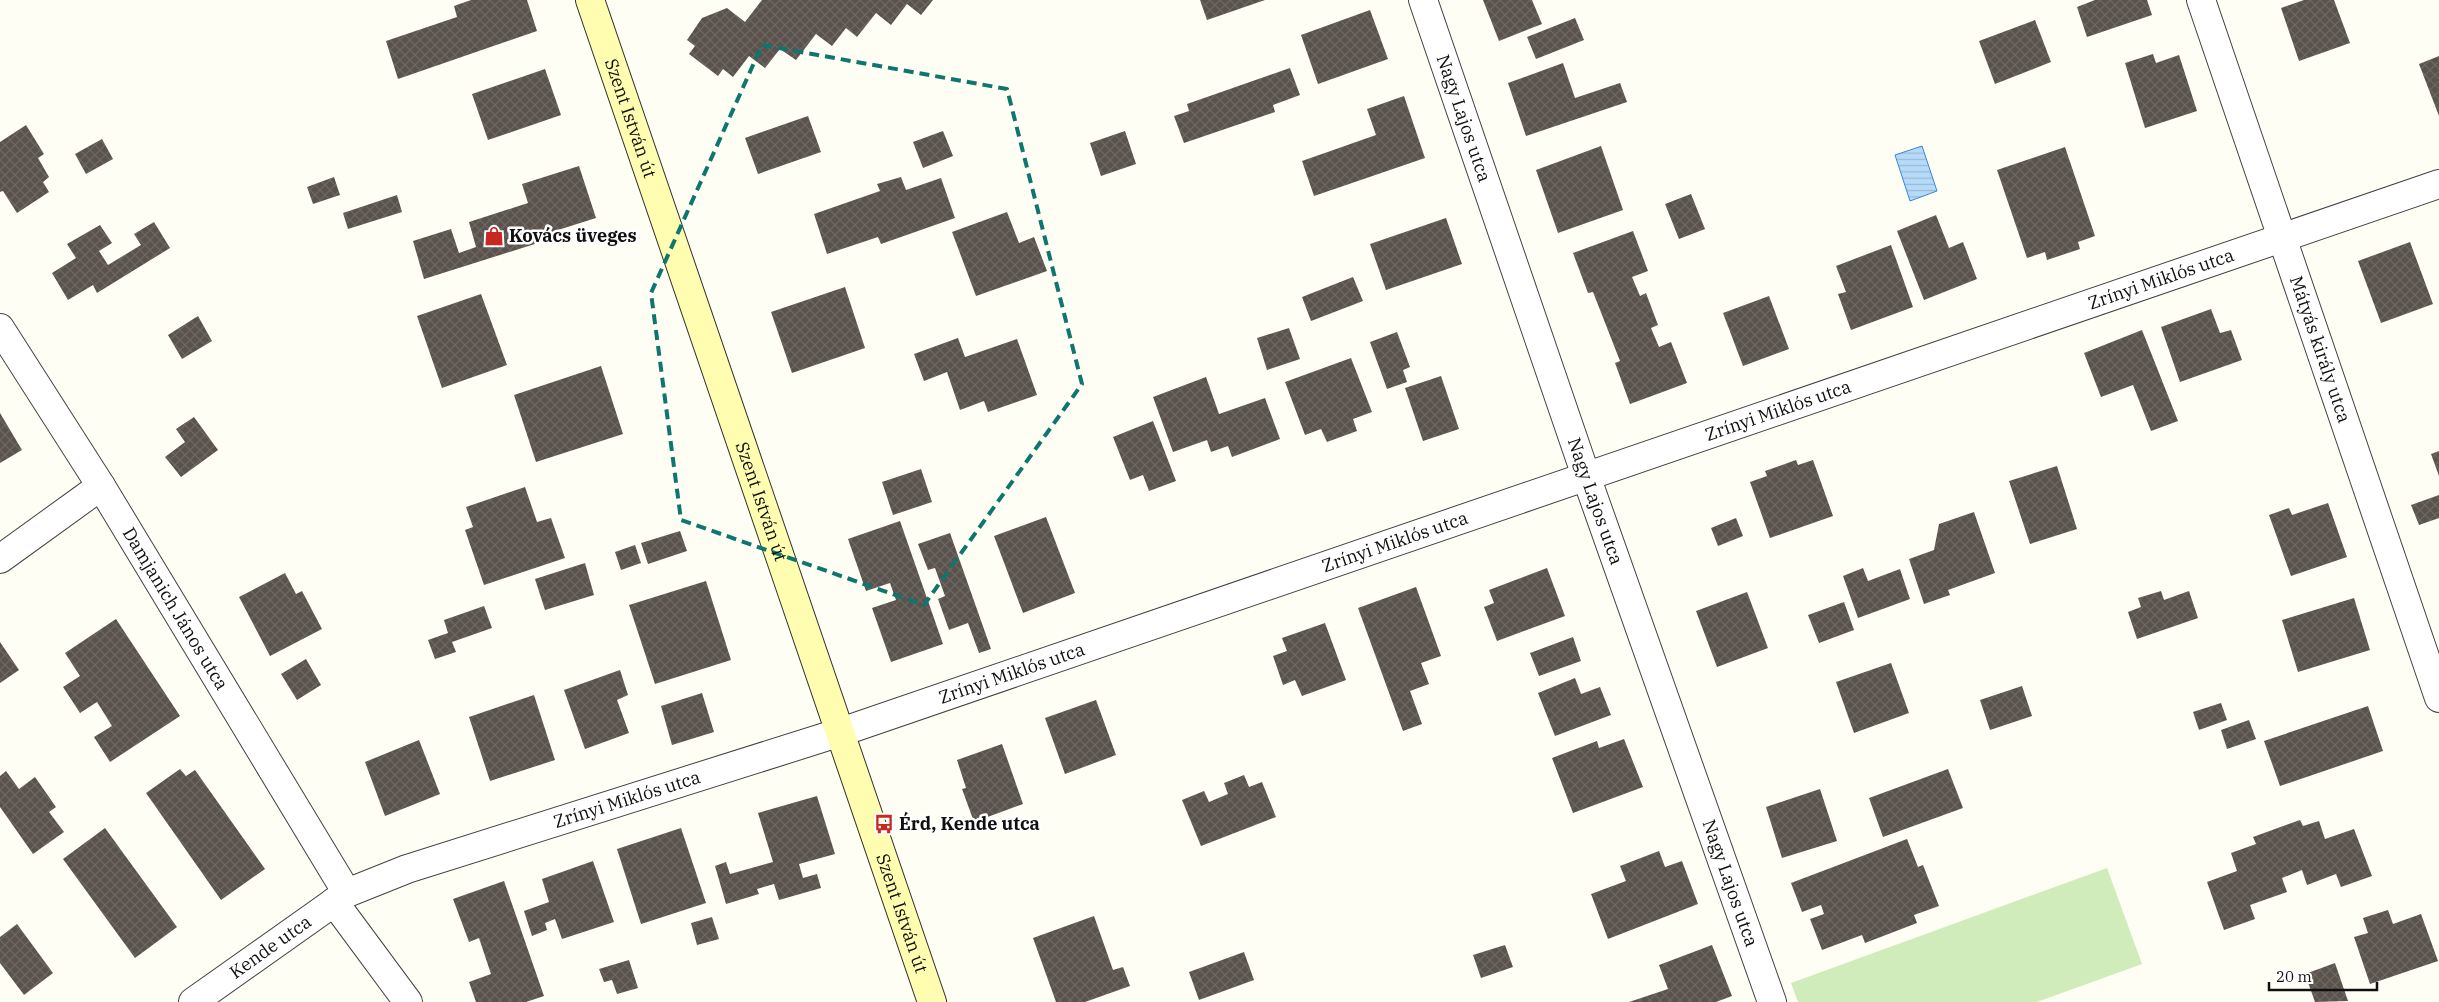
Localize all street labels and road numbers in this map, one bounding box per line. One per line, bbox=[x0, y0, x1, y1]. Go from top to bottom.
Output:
street label: Nagy Lajos utca bbox=[1432, 51, 1496, 185]
street label: Szent István út bbox=[600, 55, 662, 181]
street label: Zrínyi Miklós utca bbox=[2085, 243, 2237, 314]
street label: Mátyás király utca bbox=[2285, 273, 2356, 426]
street label: Zrínyi Miklós utca bbox=[1702, 374, 1854, 446]
street label: Nagy Lajos utca bbox=[1563, 435, 1629, 568]
street label: Szent István út bbox=[731, 439, 793, 564]
street label: Zrínyi Miklós utca bbox=[1319, 506, 1471, 577]
street label: Damjanich János utca bbox=[118, 523, 234, 694]
street label: Zrínyi Miklós utca bbox=[936, 637, 1088, 709]
street label: Zrínyi Miklós utca bbox=[550, 765, 703, 833]
street label: Nagy Lajos utca bbox=[1697, 816, 1764, 950]
street label: Szent István út bbox=[871, 850, 933, 976]
street label: Kende utca bbox=[225, 910, 316, 983]

